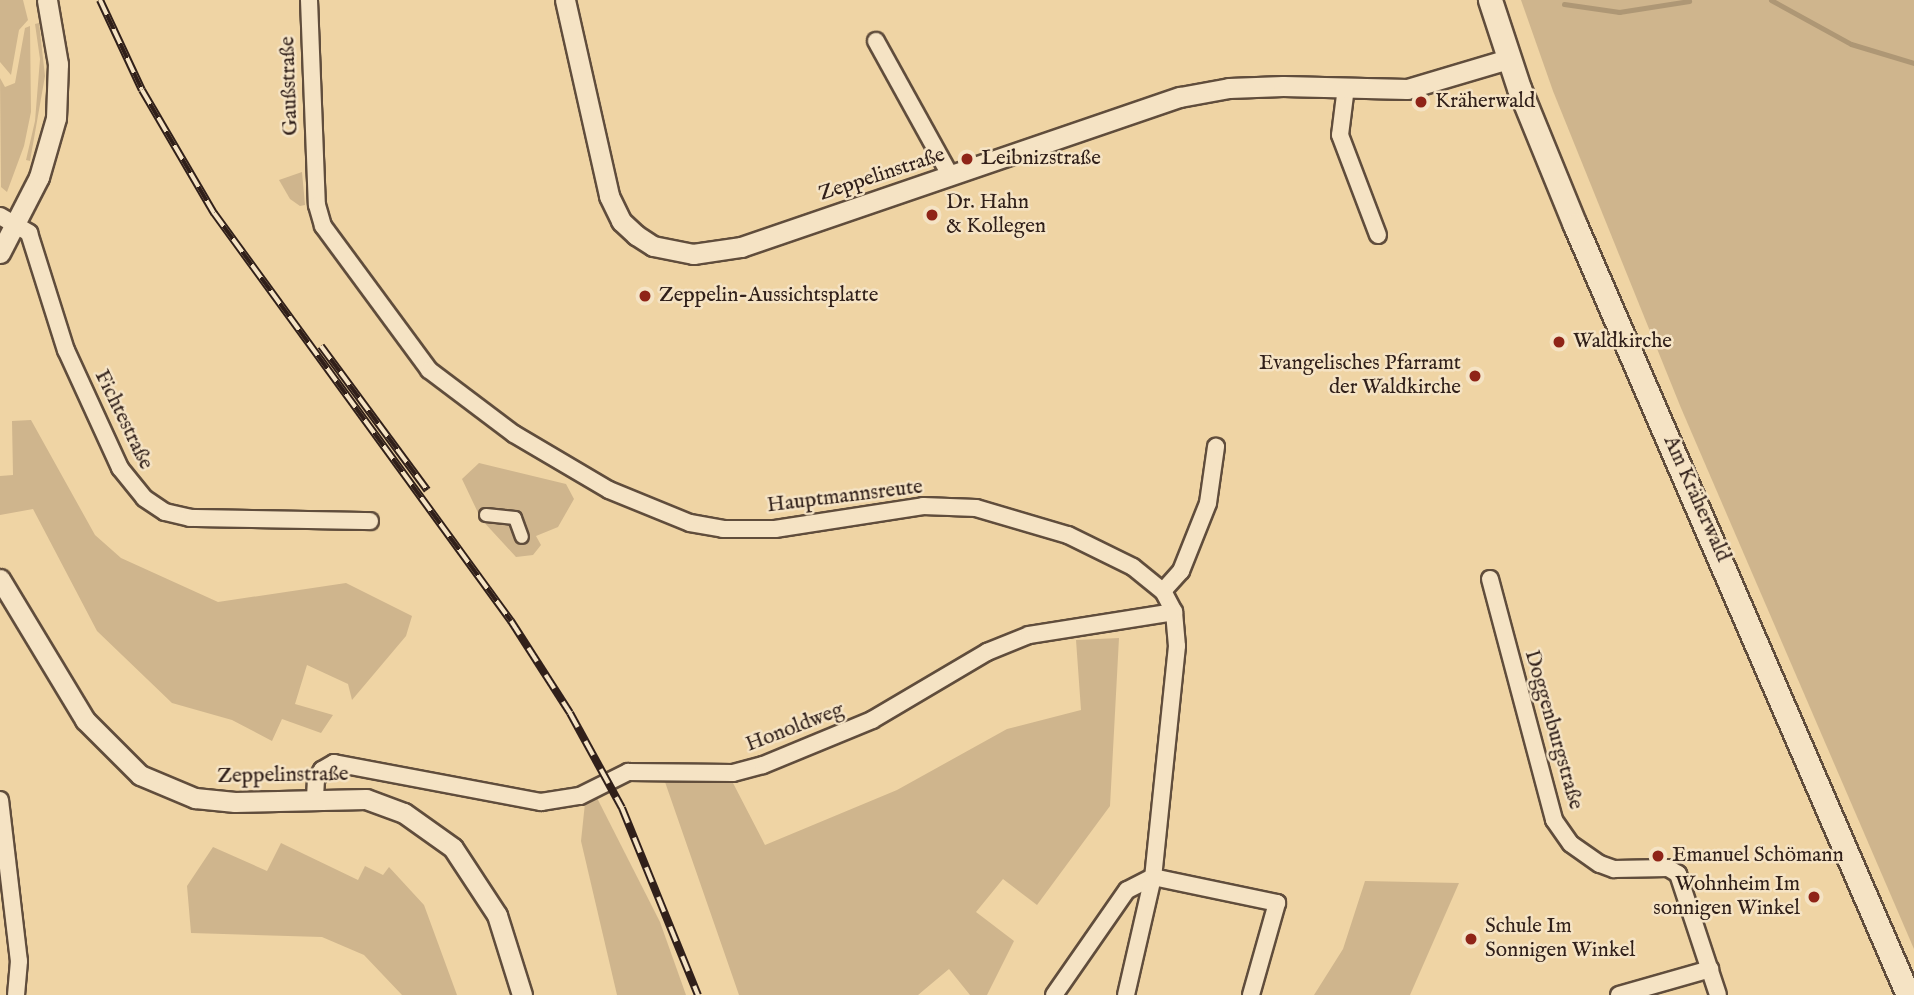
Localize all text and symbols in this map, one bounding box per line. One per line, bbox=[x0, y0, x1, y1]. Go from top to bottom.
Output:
street label: Gaußstraße bbox=[276, 36, 304, 136]
place label: Kräherwald bbox=[1435, 89, 1535, 115]
marker: Kräherwald bbox=[1413, 94, 1429, 110]
street label: Zeppelinstraße bbox=[816, 143, 948, 207]
place label: Leibnizstraße bbox=[981, 146, 1101, 172]
marker: Leibnizstraße bbox=[959, 151, 975, 167]
place label: Dr. Hahn & Kollegen bbox=[946, 190, 1046, 240]
marker: Dr. Hahn & Kollegen bbox=[924, 207, 940, 223]
place label: Zeppelin-Aussichtsplatte bbox=[659, 283, 878, 309]
marker: Zeppelin-Aussichtsplatte bbox=[637, 288, 653, 304]
place label: Waldkirche bbox=[1573, 329, 1672, 355]
marker: Waldkirche bbox=[1551, 334, 1567, 350]
place label: Evangelisches Pfarramt der Waldkirche bbox=[1259, 351, 1461, 401]
street label: Fichtestraße bbox=[88, 366, 158, 474]
marker: Evangelisches Pfarramt der Waldkirche bbox=[1467, 368, 1483, 384]
street label: Am Kräherwald bbox=[1657, 432, 1735, 566]
street label: Hauptmannsreute bbox=[766, 475, 924, 519]
street label: Doggenburgstraße bbox=[1518, 647, 1588, 813]
street label: Honoldweg bbox=[743, 698, 847, 758]
street label: Zeppelinstraße bbox=[217, 762, 349, 790]
place label: Emanuel Schömann bbox=[1672, 843, 1844, 869]
marker: Emanuel Schömann bbox=[1650, 848, 1666, 864]
place label: Wohnheim Im sonnigen Winkel bbox=[1653, 872, 1800, 922]
marker: Wohnheim Im sonnigen Winkel bbox=[1806, 889, 1822, 905]
place label: Schule Im Sonnigen Winkel bbox=[1485, 914, 1635, 964]
marker: Schule Im Sonnigen Winkel bbox=[1463, 931, 1479, 947]

